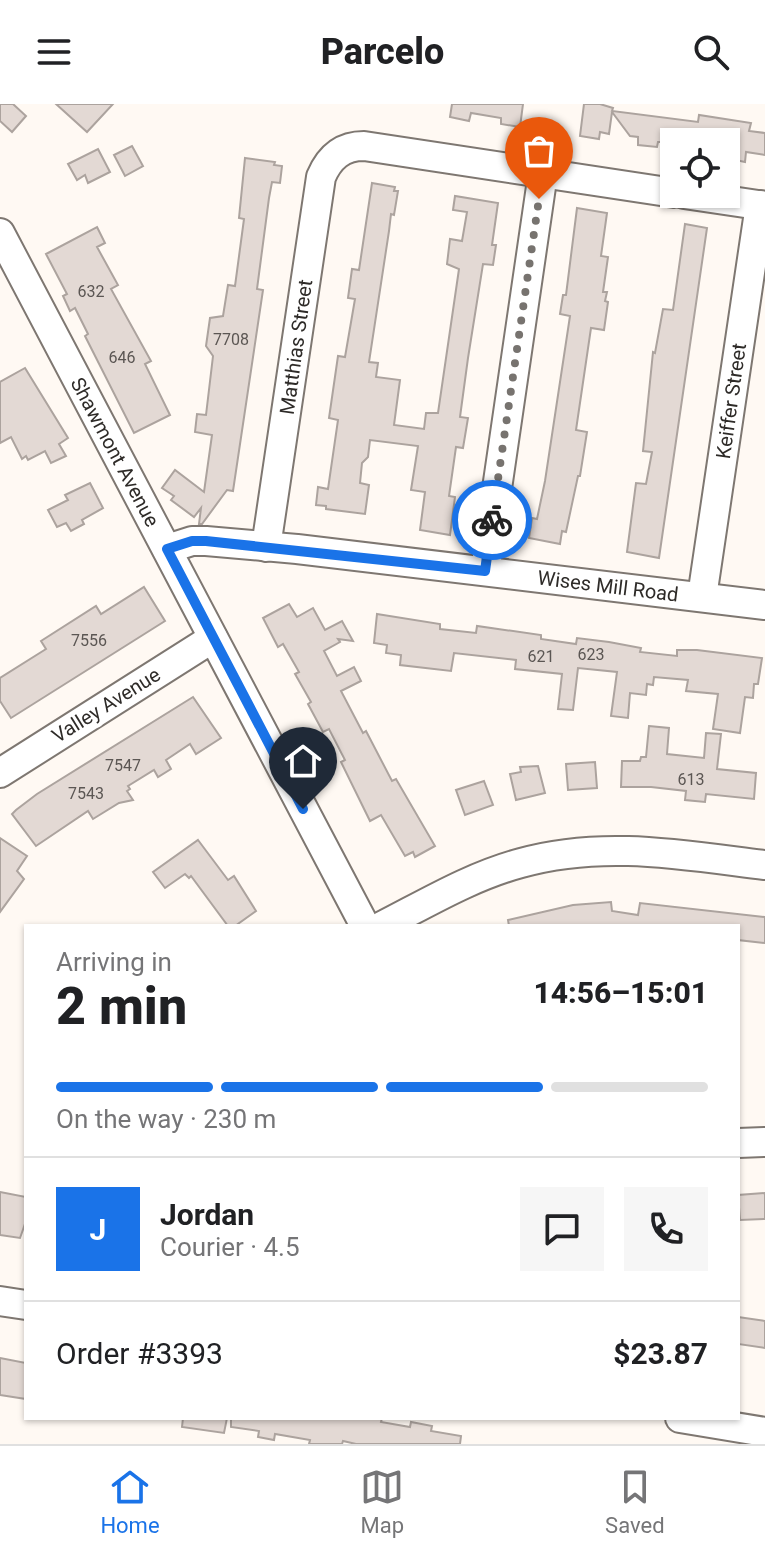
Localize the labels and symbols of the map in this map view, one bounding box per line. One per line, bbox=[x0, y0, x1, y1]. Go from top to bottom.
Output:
pin bbox=[505, 117, 573, 199]
street label: Matthias Street bbox=[275, 278, 317, 416]
house number: 632 bbox=[78, 282, 104, 301]
house number: 7708 bbox=[213, 330, 249, 349]
street label: Keiffer Street bbox=[711, 342, 751, 460]
house number: 646 bbox=[109, 348, 135, 367]
street label: Shawmont Avenue bbox=[66, 373, 164, 531]
courier bbox=[452, 480, 532, 560]
street label: Wises Mill Road bbox=[536, 565, 680, 607]
house number: 7556 bbox=[71, 631, 107, 650]
house number: 623 bbox=[578, 645, 604, 664]
house number: 621 bbox=[528, 647, 554, 666]
street label: Valley Avenue bbox=[47, 662, 165, 748]
pin bbox=[269, 727, 337, 809]
house number: 7547 bbox=[105, 756, 141, 775]
house number: 613 bbox=[678, 770, 704, 789]
house number: 7543 bbox=[68, 784, 104, 803]

